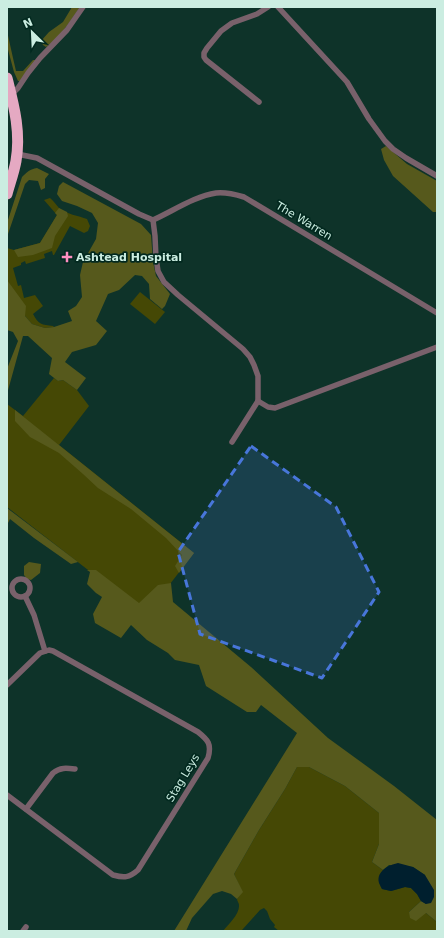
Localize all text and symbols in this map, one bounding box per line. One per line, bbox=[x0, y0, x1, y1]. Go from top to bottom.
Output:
north arrow bbox=[12, 12, 52, 52]
text: N bbox=[21, 16, 35, 31]
street label: The Warren bbox=[273, 199, 334, 243]
marker: Ashtead Hospital bbox=[61, 251, 73, 263]
place label: Ashtead Hospital bbox=[76, 251, 182, 264]
street label: Stag Leys bbox=[164, 752, 202, 804]

